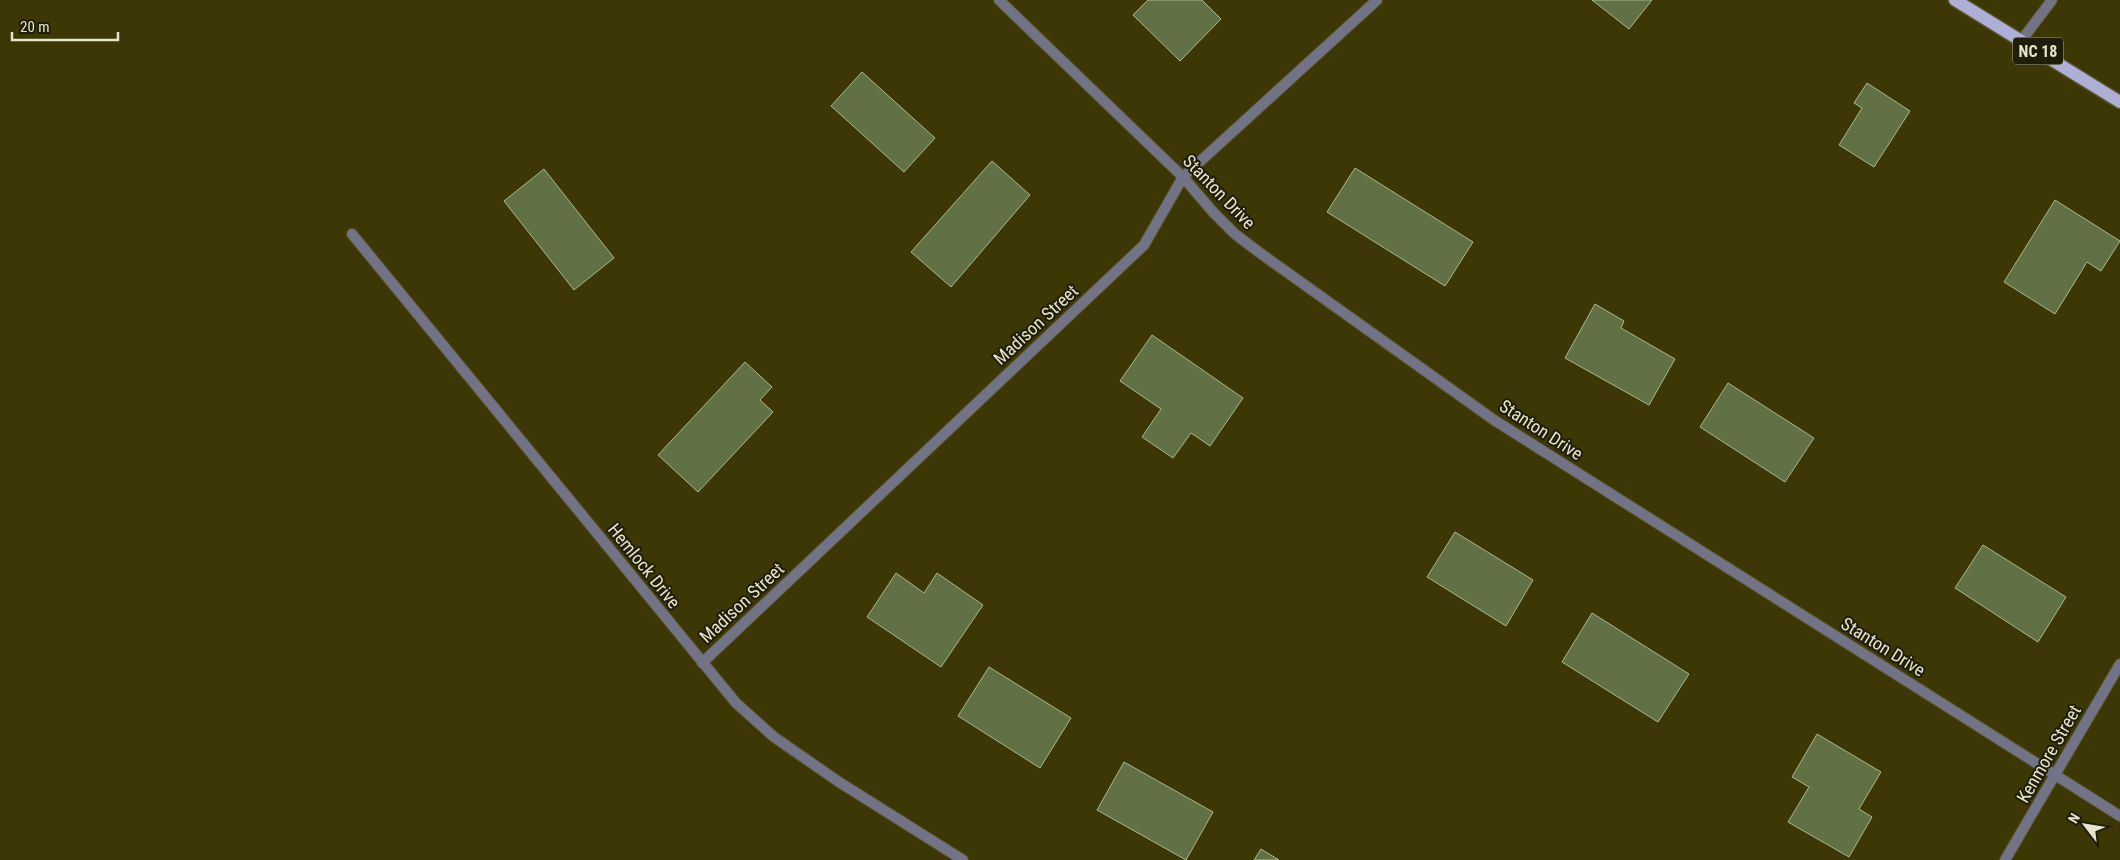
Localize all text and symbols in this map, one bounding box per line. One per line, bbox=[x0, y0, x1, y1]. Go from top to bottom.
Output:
scale bar bbox=[12, 10, 119, 42]
text: 20 m bbox=[20, 18, 50, 36]
road number: NC 18 bbox=[2013, 37, 2063, 64]
street label: Stanton Drive bbox=[1179, 150, 1260, 233]
street label: Madison Street bbox=[989, 280, 1082, 369]
street label: Stanton Drive bbox=[1496, 395, 1587, 464]
street label: Hemlock Drive bbox=[604, 519, 685, 612]
street label: Madison Street bbox=[695, 558, 788, 647]
street label: Stanton Drive bbox=[1837, 613, 1929, 681]
street label: Kenmore Street bbox=[2012, 701, 2085, 806]
north arrow bbox=[2060, 800, 2110, 850]
text: N bbox=[2065, 811, 2083, 826]

